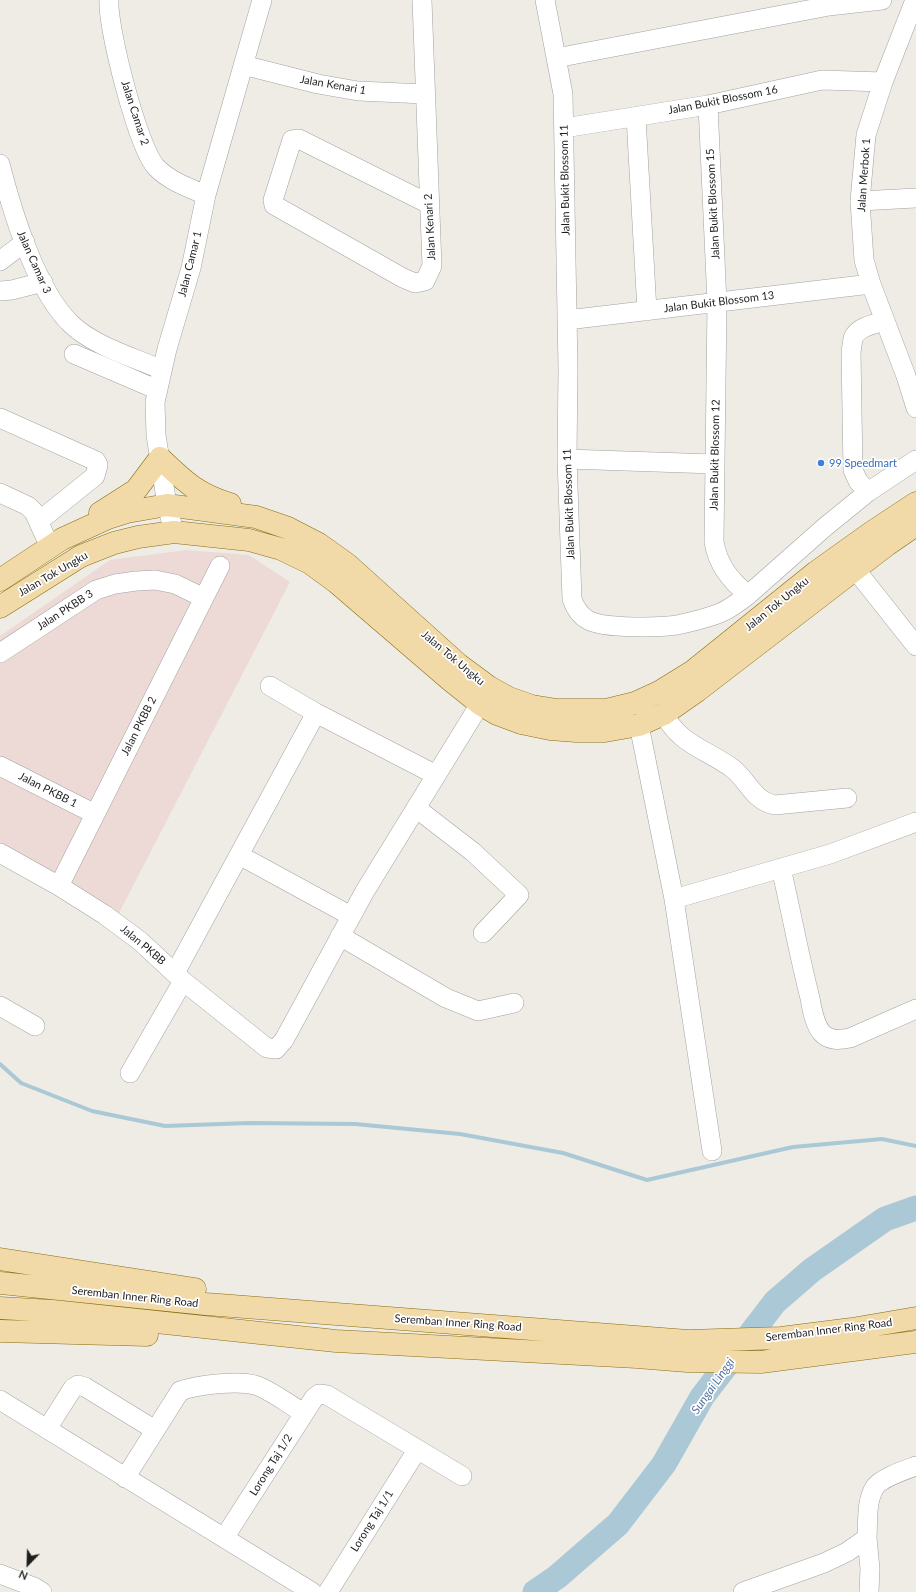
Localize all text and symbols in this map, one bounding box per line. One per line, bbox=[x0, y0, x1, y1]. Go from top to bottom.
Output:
street label: Jalan Kenari 1 bbox=[299, 73, 367, 97]
street label: Jalan Camar 2 bbox=[118, 79, 152, 147]
street label: Jalan Bukit Blossom 16 bbox=[667, 83, 779, 117]
street label: Jalan Bukit Blossom 11 bbox=[557, 124, 573, 236]
street label: Jalan Merbok 1 bbox=[855, 138, 873, 212]
street label: Jalan Bukit Blossom 15 bbox=[703, 148, 723, 260]
street label: Jalan Kenari 2 bbox=[422, 193, 438, 261]
street label: Jalan Camar 3 bbox=[14, 229, 54, 295]
street label: Jalan Camar 1 bbox=[175, 230, 205, 298]
street label: Jalan Bukit Blossom 13 bbox=[663, 289, 775, 315]
street label: Jalan Bukit Blossom 12 bbox=[707, 399, 723, 511]
street label: Jalan Bukit Blossom 11 bbox=[560, 448, 578, 560]
place label: 99 Speedmart bbox=[829, 456, 897, 470]
marker: 99 Speedmart bbox=[816, 458, 826, 468]
street label: Jalan Tok Ungku bbox=[16, 549, 90, 599]
street label: Jalan Tok Ungku bbox=[742, 574, 812, 634]
street label: Jalan PKBB 3 bbox=[34, 587, 96, 633]
street label: Jalan Tok Ungku bbox=[419, 628, 487, 688]
street label: Jalan PKBB 2 bbox=[119, 694, 159, 758]
street label: Jalan PKBB 1 bbox=[16, 770, 80, 810]
street label: Jalan PKBB bbox=[118, 922, 168, 968]
street label: Seremban Inner Ring Road bbox=[71, 1284, 199, 1310]
street label: Seremban Inner Ring Road bbox=[394, 1312, 522, 1334]
street label: Seremban Inner Ring Road bbox=[765, 1316, 893, 1344]
water label: Sungai Linggi bbox=[688, 1355, 738, 1417]
street label: Lorong Taj 1/2 bbox=[247, 1432, 295, 1498]
street label: Lorong Taj 1/1 bbox=[348, 1488, 396, 1554]
north arrow bbox=[8, 1544, 48, 1584]
text: N bbox=[17, 1568, 30, 1583]

